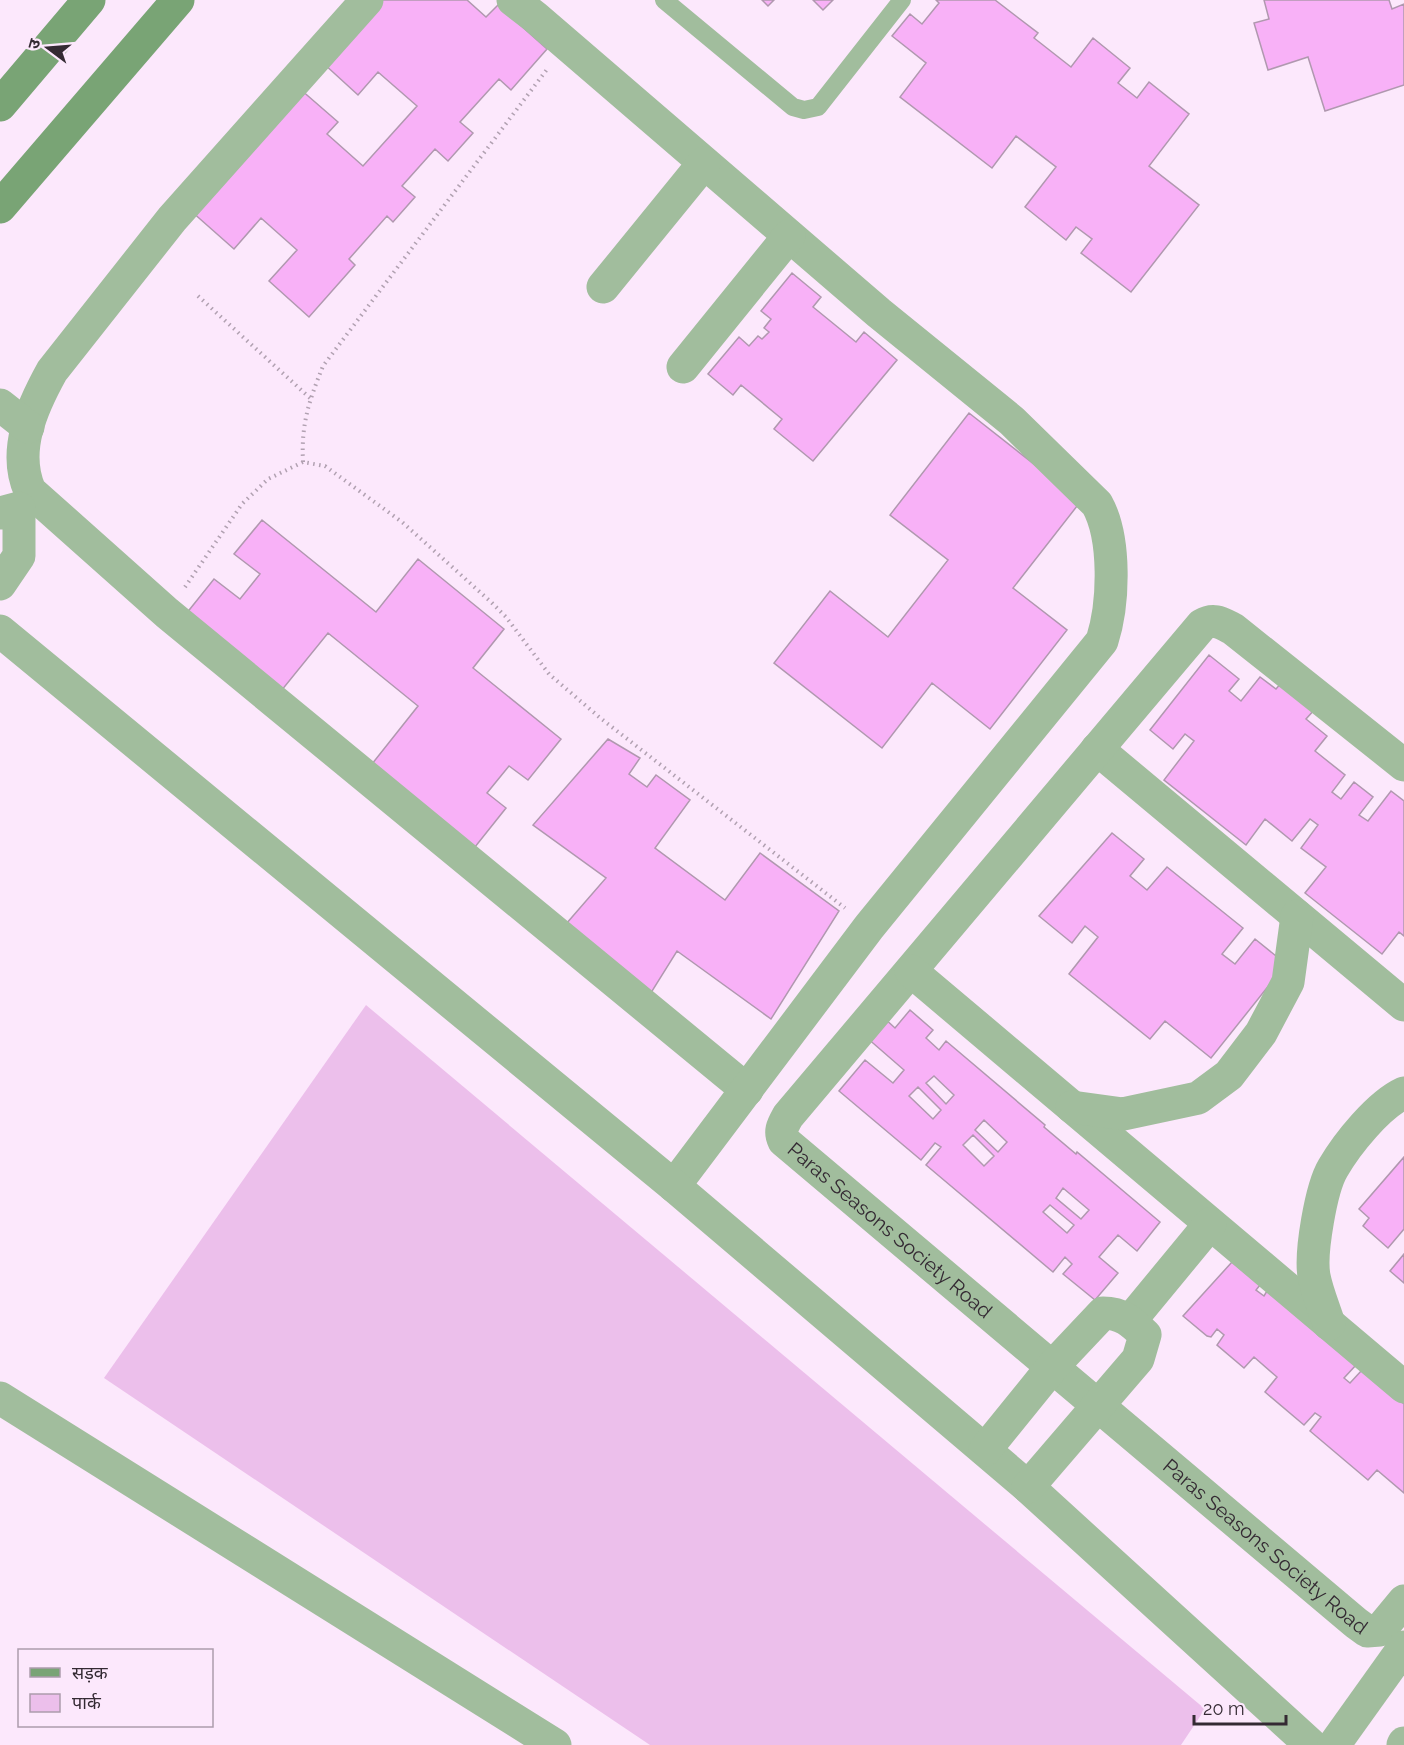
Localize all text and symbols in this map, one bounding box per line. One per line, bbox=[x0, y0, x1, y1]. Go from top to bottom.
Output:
north arrow bbox=[18, 18, 78, 78]
text: उ bbox=[24, 36, 45, 51]
street label: Paras Seasons Society Road bbox=[783, 1137, 997, 1323]
street label: Paras Seasons Society Road bbox=[1158, 1454, 1372, 1639]
legend bbox=[18, 1649, 213, 1727]
text: सड़क bbox=[72, 1662, 109, 1683]
scale bar bbox=[1194, 1688, 1286, 1726]
text: पार्क bbox=[72, 1692, 102, 1713]
text: 20 m bbox=[1203, 1698, 1245, 1719]

